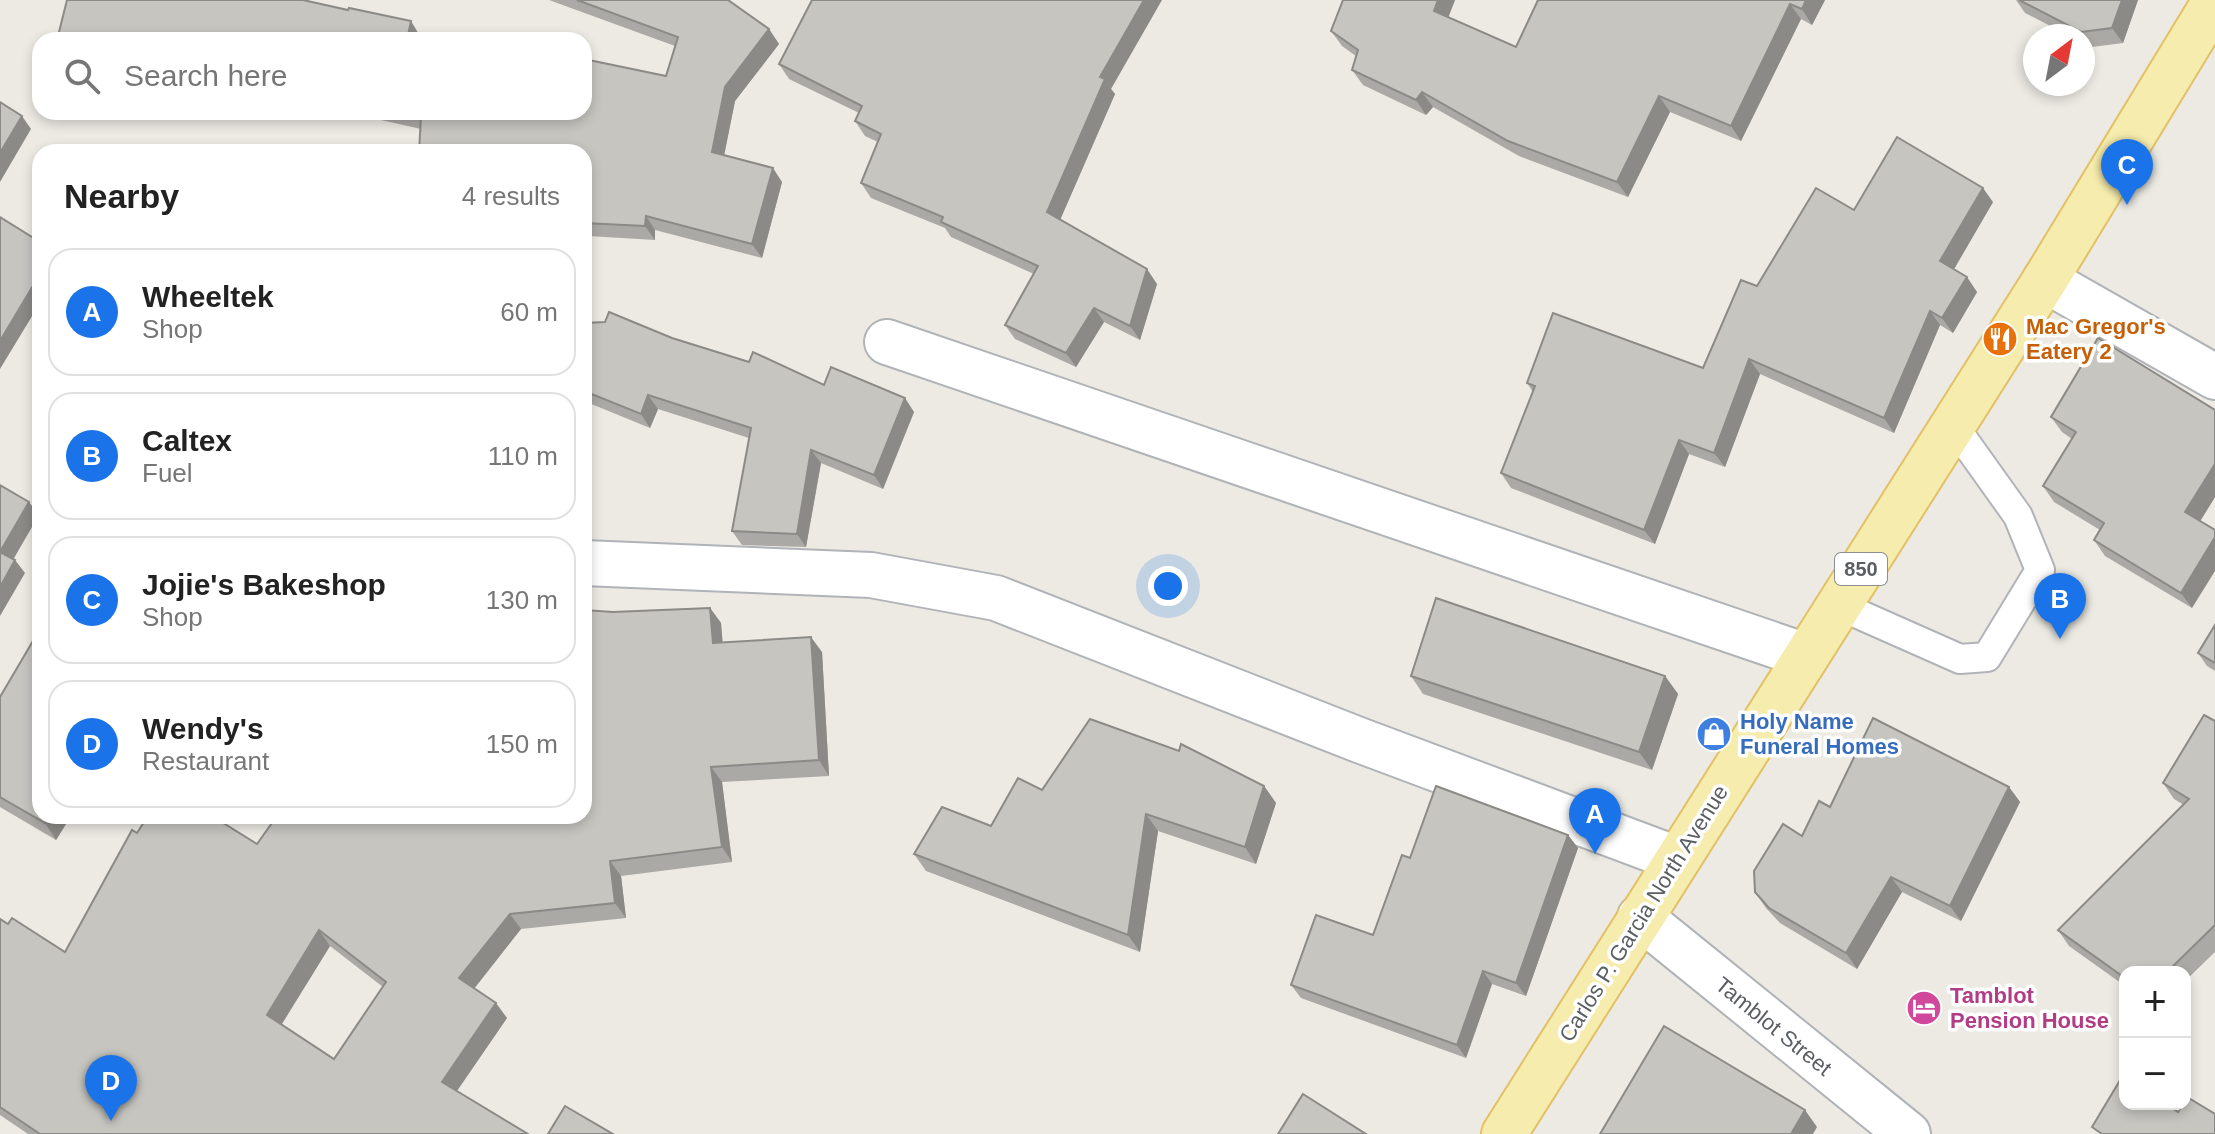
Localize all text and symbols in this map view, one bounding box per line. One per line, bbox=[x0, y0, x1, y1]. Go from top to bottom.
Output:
north arrow bbox=[2023, 24, 2095, 96]
search box bbox=[32, 32, 592, 120]
icon: search bbox=[60, 54, 104, 98]
text: Search here bbox=[124, 59, 287, 92]
pin: C bbox=[2101, 139, 2153, 205]
text: Nearby bbox=[64, 177, 179, 215]
text: 4 results bbox=[462, 181, 560, 211]
text: Wheeltek bbox=[142, 280, 274, 313]
text: A bbox=[83, 297, 101, 327]
text: 60 m bbox=[500, 297, 558, 327]
text: Shop bbox=[142, 314, 203, 344]
place label: Mac Gregor's Eatery 2 bbox=[2026, 314, 2166, 364]
restaurant icon: Mac Gregor's Eatery 2 bbox=[1981, 320, 2019, 358]
text: Caltex bbox=[142, 424, 232, 457]
text: B bbox=[83, 441, 101, 471]
text: 110 m bbox=[488, 441, 558, 471]
text: Fuel bbox=[142, 458, 193, 488]
road number: 850 bbox=[1835, 553, 1887, 585]
your location bbox=[1148, 566, 1188, 606]
text: Jojie's Bakeshop bbox=[142, 568, 386, 601]
pin: B bbox=[2034, 573, 2086, 639]
text: C bbox=[83, 585, 101, 615]
text: 130 m bbox=[486, 585, 558, 615]
text: Shop bbox=[142, 602, 203, 632]
place label: Holy Name Funeral Homes bbox=[1740, 709, 1899, 759]
text: Wendy's bbox=[142, 712, 264, 745]
shop icon: Holy Name Funeral Homes bbox=[1695, 715, 1733, 753]
text: D bbox=[83, 729, 101, 759]
text: 150 m bbox=[486, 729, 558, 759]
text: Restaurant bbox=[142, 746, 269, 776]
street label: Carlos P. Garcia North Avenue bbox=[1553, 779, 1733, 1047]
pin: A bbox=[1569, 788, 1621, 854]
map controls bbox=[2119, 966, 2191, 1110]
button: + bbox=[2119, 966, 2191, 1038]
street label: Tamblot Street bbox=[1711, 972, 1837, 1081]
place label: Tamblot Pension House bbox=[1950, 983, 2109, 1033]
hotel icon: Tamblot Pension House bbox=[1905, 989, 1943, 1027]
button: − bbox=[2119, 1038, 2191, 1110]
pin: D bbox=[85, 1055, 137, 1121]

